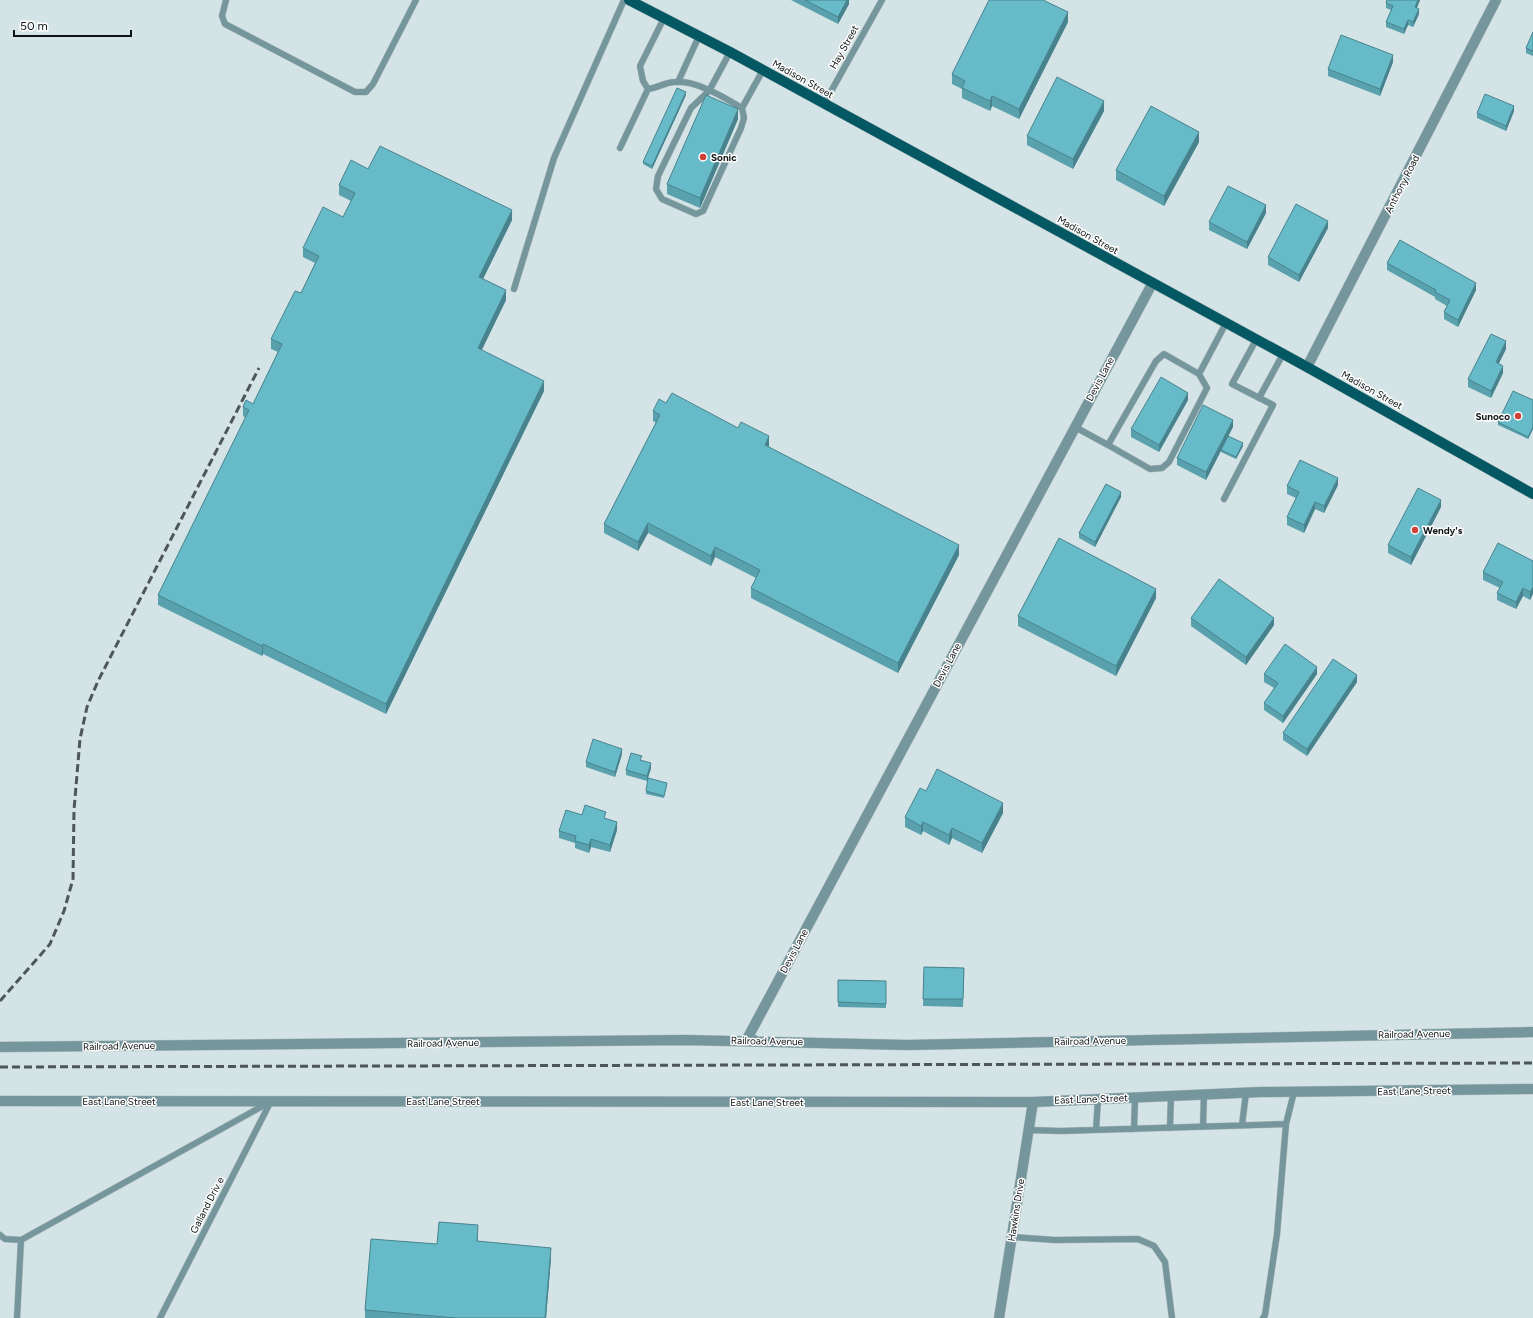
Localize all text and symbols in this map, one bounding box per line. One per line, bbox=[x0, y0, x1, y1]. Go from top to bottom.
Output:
scale bar bbox=[14, 12, 131, 38]
text: 50 m bbox=[20, 19, 48, 33]
street label: Hay Street bbox=[827, 23, 861, 71]
street label: Madison Street bbox=[770, 57, 836, 101]
place label: Sonic bbox=[711, 151, 737, 164]
marker: Sonic bbox=[698, 152, 708, 162]
street label: Anthony Road bbox=[1382, 153, 1422, 215]
street label: Madison Street bbox=[1055, 213, 1121, 257]
street label: Devis Lane bbox=[1083, 354, 1117, 403]
street label: Madison Street bbox=[1339, 368, 1405, 412]
place label: Sunoco bbox=[1475, 410, 1510, 423]
marker: Sunoco bbox=[1513, 411, 1523, 421]
place label: Wendy's bbox=[1423, 524, 1463, 537]
marker: Wendy's bbox=[1410, 525, 1420, 535]
street label: Devis Lane bbox=[930, 640, 964, 689]
street label: Devis Lane bbox=[777, 926, 811, 975]
street label: Railroad Avenue bbox=[1378, 1027, 1451, 1041]
street label: Railroad Avenue bbox=[731, 1034, 804, 1048]
street label: Railroad Avenue bbox=[1054, 1034, 1127, 1048]
street label: Railroad Avenue bbox=[407, 1036, 480, 1050]
street label: Railroad Avenue bbox=[83, 1039, 156, 1053]
street label: East Lane Street bbox=[1377, 1084, 1451, 1098]
street label: East Lane Street bbox=[1054, 1091, 1128, 1107]
street label: East Lane Street bbox=[82, 1095, 156, 1108]
street label: East Lane Street bbox=[406, 1095, 480, 1108]
street label: East Lane Street bbox=[730, 1096, 804, 1109]
street label: Galland Driv e bbox=[187, 1174, 227, 1235]
street label: Hawkins Drive bbox=[1005, 1177, 1027, 1242]

